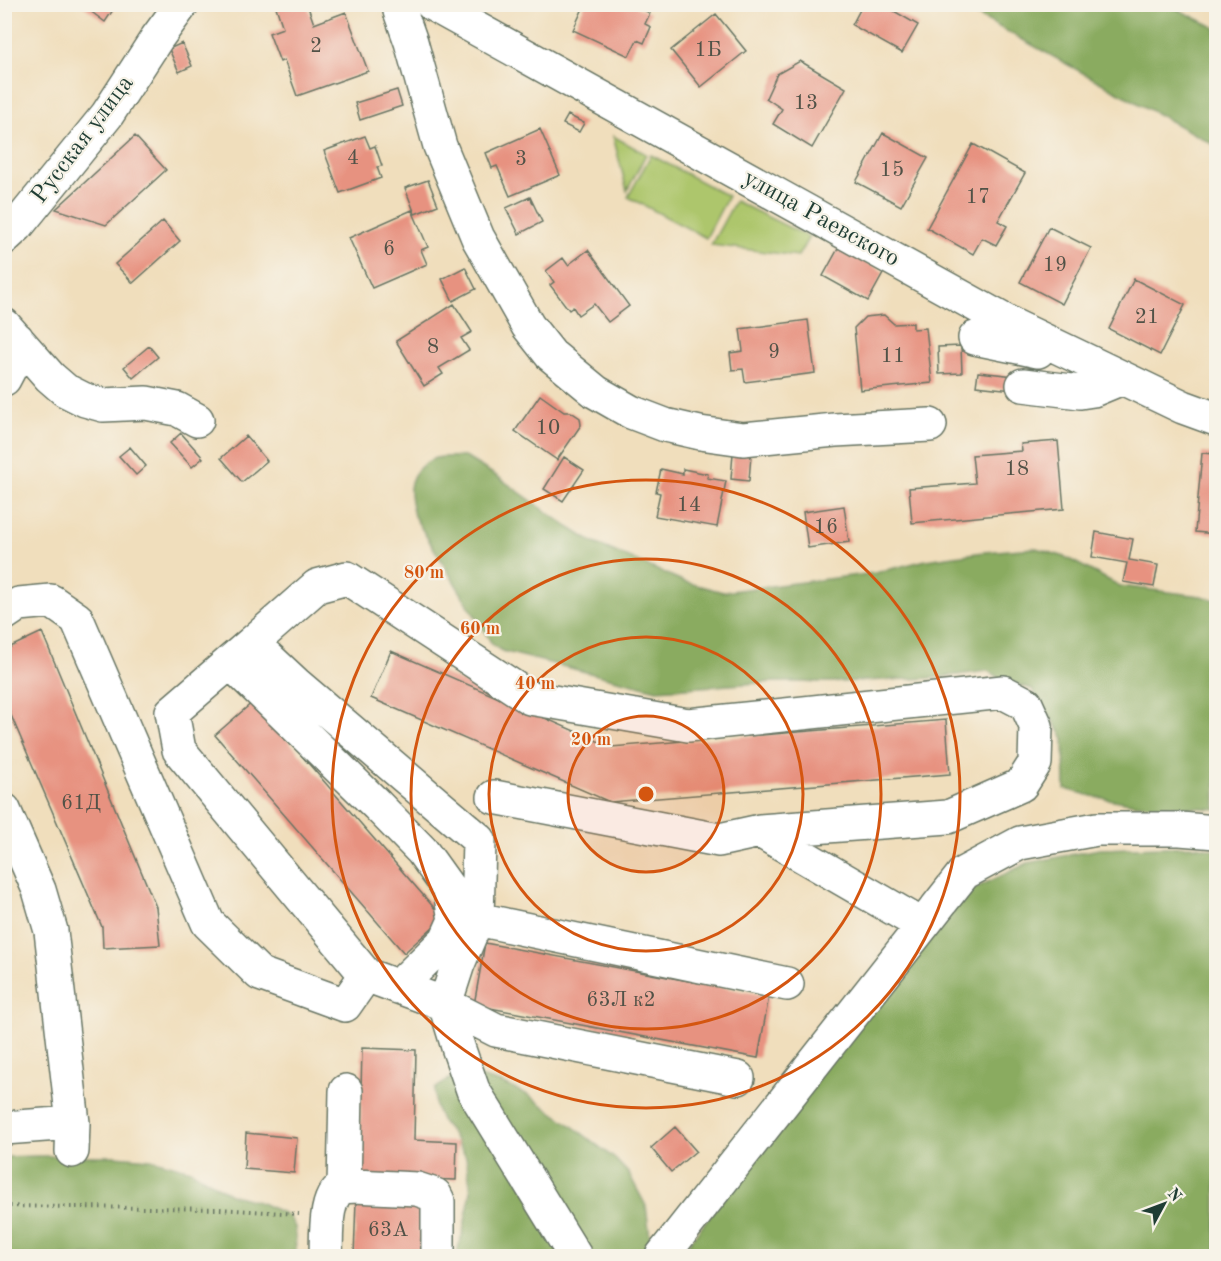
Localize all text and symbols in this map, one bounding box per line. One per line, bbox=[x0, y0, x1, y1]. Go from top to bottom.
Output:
house number: 2 bbox=[310, 36, 322, 57]
house number: 1Б bbox=[694, 40, 722, 61]
street label: Русская улица bbox=[27, 71, 139, 208]
house number: 13 bbox=[794, 93, 818, 114]
house number: 4 bbox=[347, 148, 359, 169]
house number: 3 bbox=[515, 149, 527, 170]
house number: 15 bbox=[880, 160, 904, 181]
street label: улица Раевского bbox=[739, 166, 903, 272]
house number: 17 bbox=[966, 187, 990, 208]
house number: 6 bbox=[383, 239, 395, 260]
house number: 19 bbox=[1043, 255, 1067, 276]
house number: 21 bbox=[1135, 307, 1159, 328]
house number: 8 bbox=[427, 337, 439, 358]
house number: 9 bbox=[768, 342, 780, 363]
house number: 11 bbox=[881, 346, 905, 367]
house number: 10 bbox=[536, 418, 560, 439]
house number: 18 bbox=[1005, 459, 1029, 480]
house number: 14 bbox=[677, 495, 701, 516]
house number: 16 bbox=[814, 517, 838, 538]
text: 80 m bbox=[404, 564, 444, 582]
text: 60 m bbox=[460, 620, 500, 638]
text: 40 m bbox=[515, 675, 555, 693]
text: 20 m bbox=[571, 731, 611, 749]
centre of rings bbox=[636, 784, 656, 804]
house number: 61Д bbox=[61, 793, 101, 814]
house number: 63Л к2 bbox=[586, 990, 656, 1011]
north arrow bbox=[1134, 1174, 1194, 1234]
text: N bbox=[1164, 1186, 1184, 1206]
house number: 63А bbox=[368, 1220, 408, 1241]

